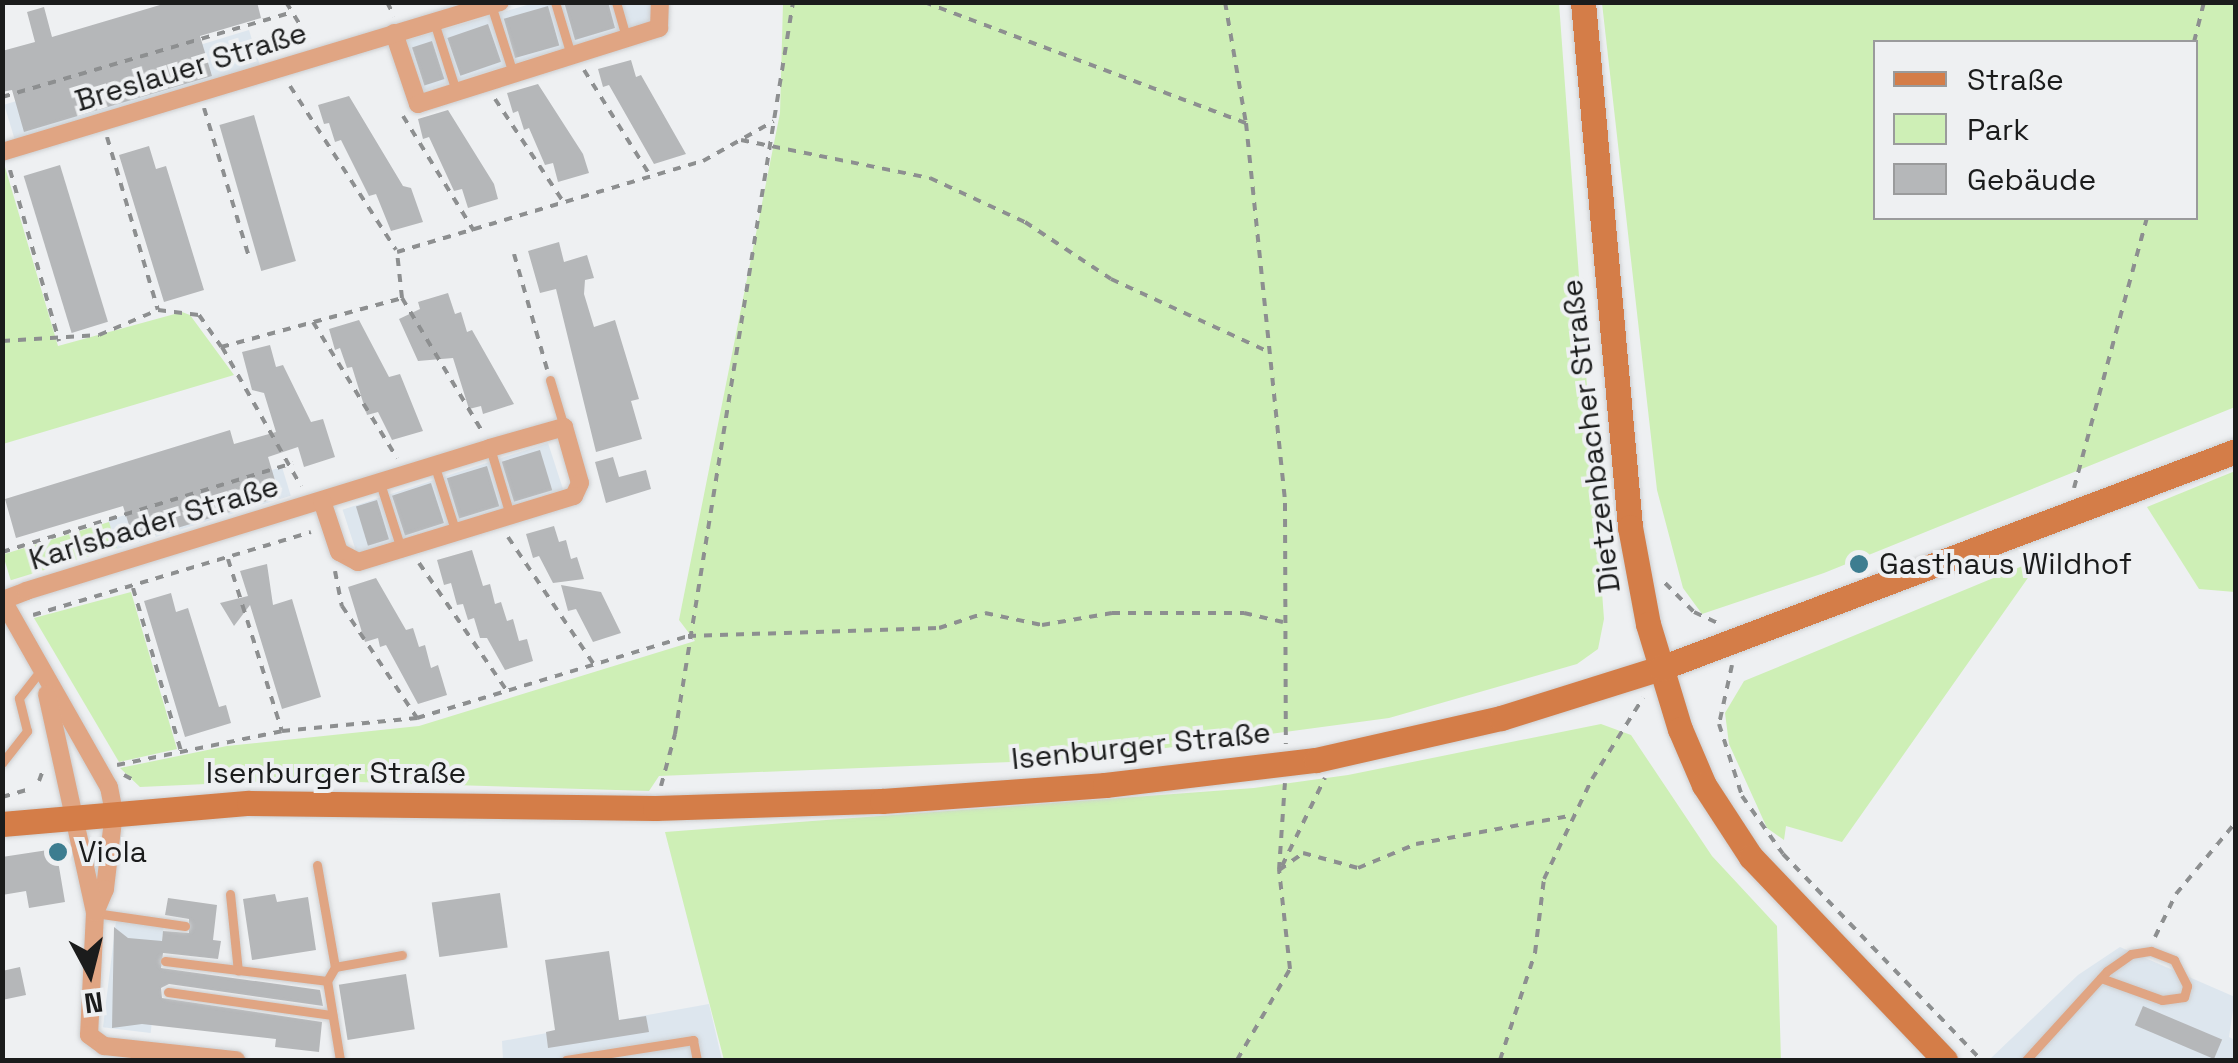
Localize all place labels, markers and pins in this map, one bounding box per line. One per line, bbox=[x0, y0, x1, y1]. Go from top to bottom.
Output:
place label: Gasthaus Wildhof bbox=[1879, 546, 2132, 582]
marker: Gasthaus Wildhof bbox=[1848, 553, 1870, 575]
place label: Viola bbox=[78, 834, 147, 870]
marker: Viola bbox=[47, 841, 69, 863]

